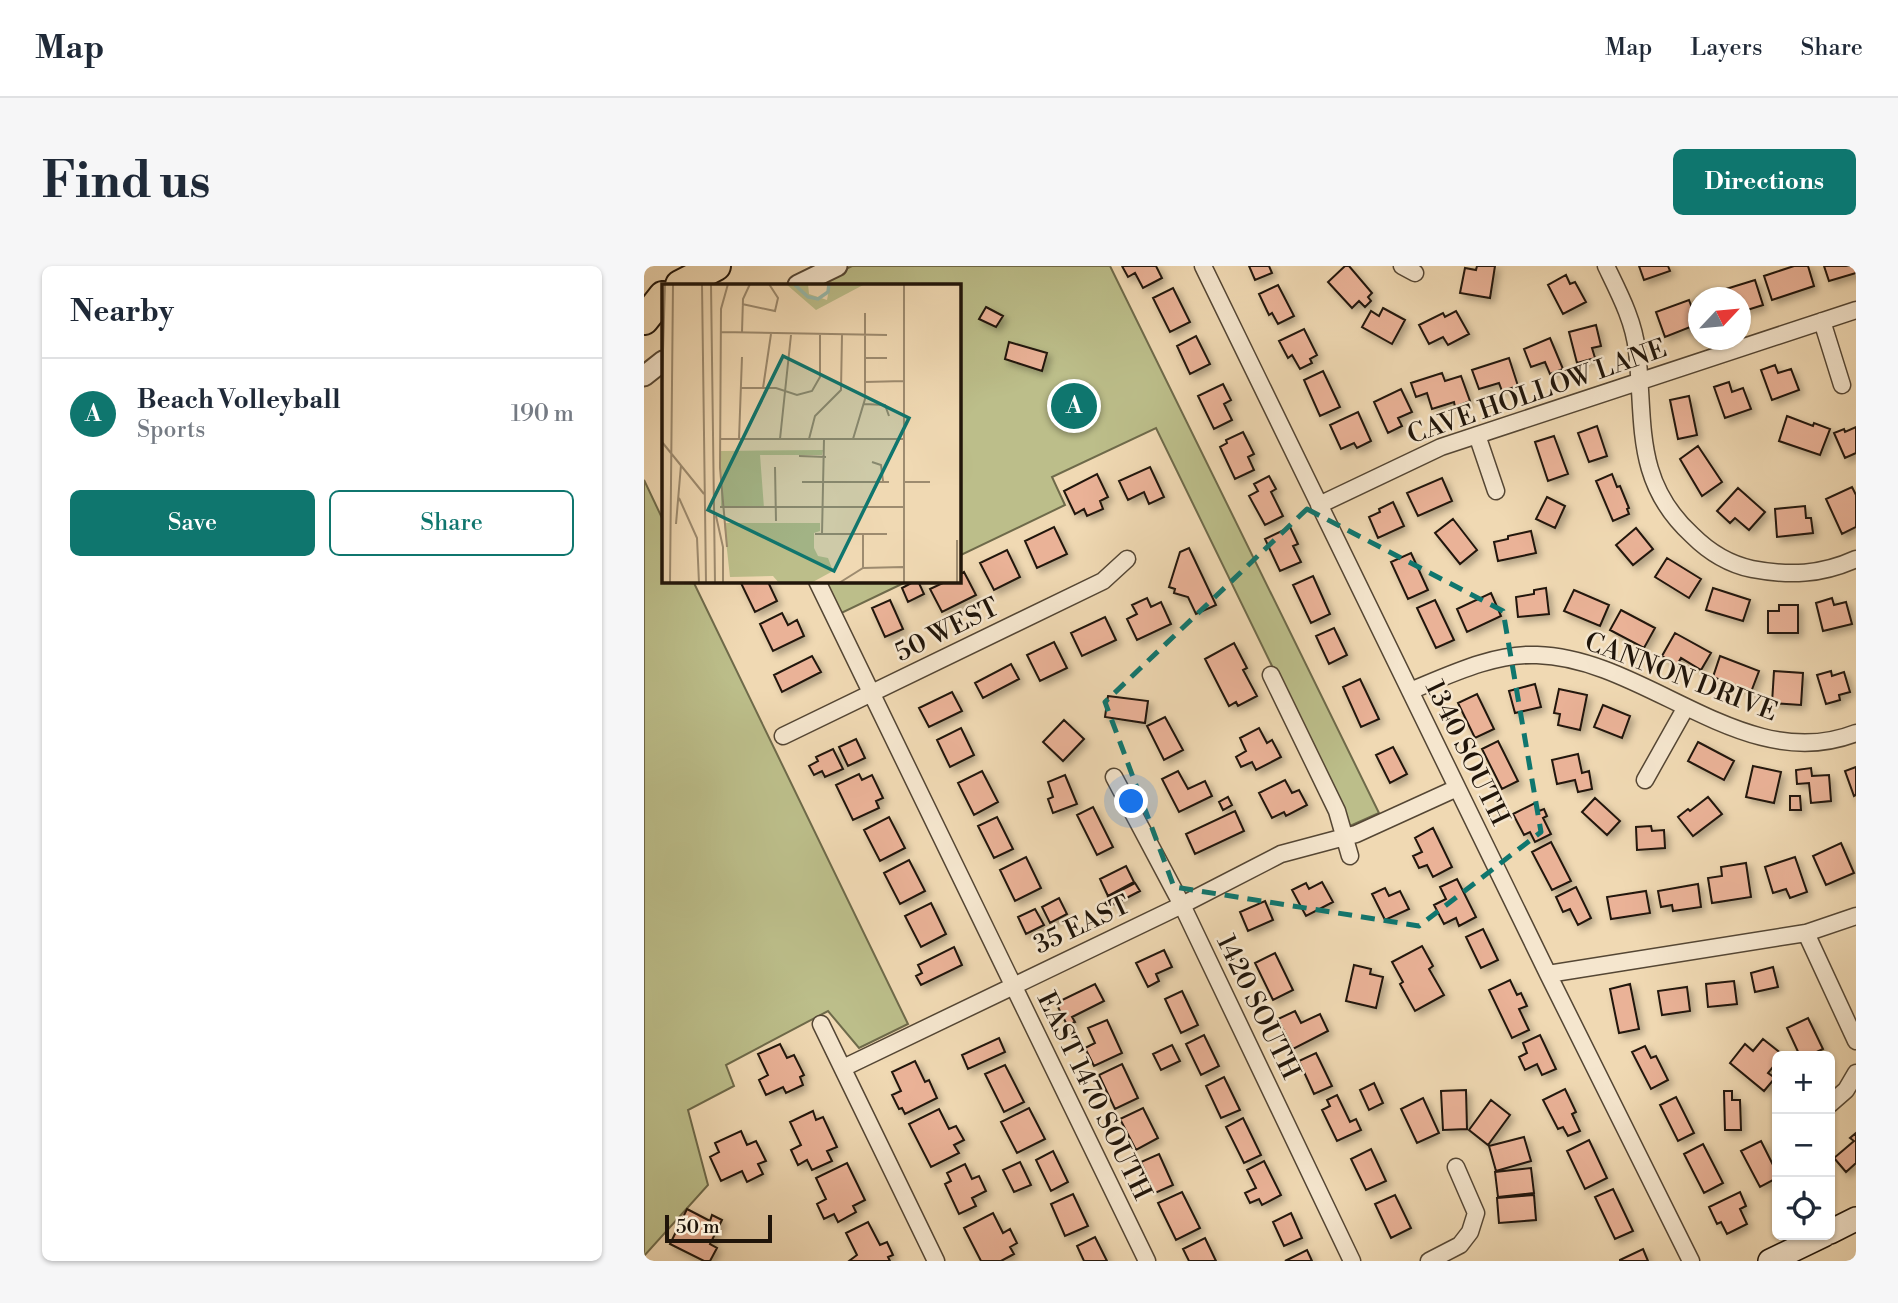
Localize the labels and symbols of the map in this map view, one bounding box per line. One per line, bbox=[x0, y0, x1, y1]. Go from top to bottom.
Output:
inset map bbox=[662, 284, 961, 583]
north arrow bbox=[1688, 287, 1751, 350]
street label: CAVE HOLLOW LANE bbox=[1403, 333, 1671, 451]
pin: A bbox=[1051, 380, 1097, 432]
street label: 50 WEST bbox=[890, 591, 1004, 669]
street label: CANNON DRIVE bbox=[1580, 626, 1782, 728]
street label: 1340 SOUTH bbox=[1418, 675, 1516, 831]
your location bbox=[1114, 784, 1148, 818]
street label: 35 EAST bbox=[1029, 889, 1135, 961]
street label: 1420 SOUTH bbox=[1209, 930, 1307, 1085]
street label: EAST 1470 SOUTH bbox=[1030, 987, 1158, 1205]
scale bar bbox=[665, 1212, 772, 1244]

